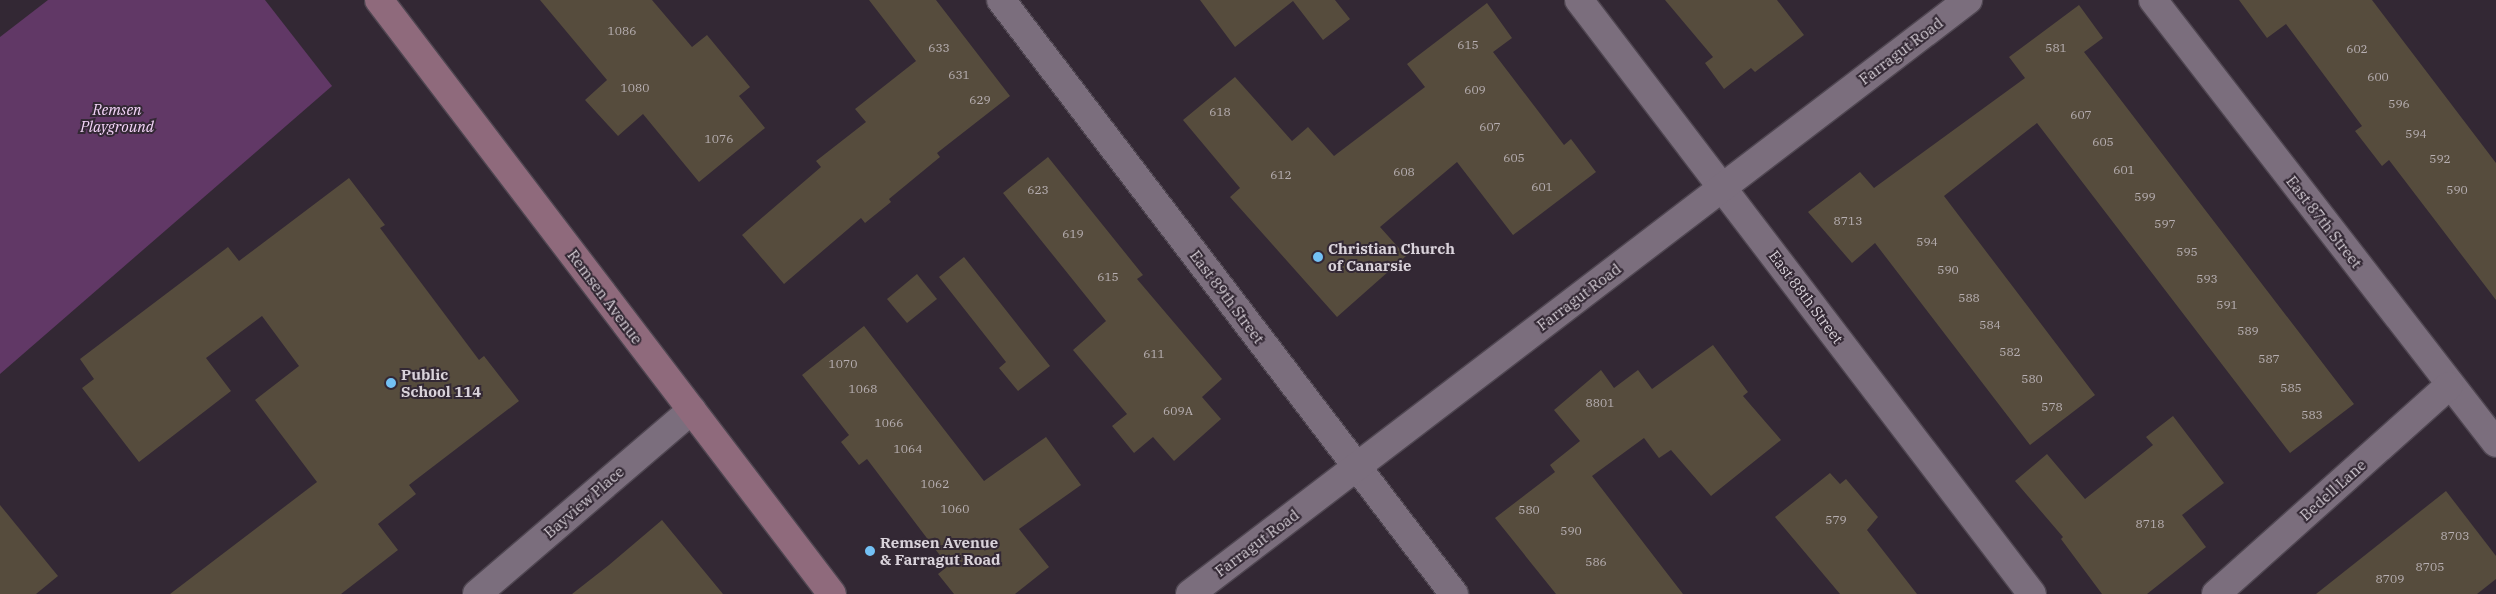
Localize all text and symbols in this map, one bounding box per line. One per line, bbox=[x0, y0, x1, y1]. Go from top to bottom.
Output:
street label: Farragut Road bbox=[1856, 14, 1946, 88]
house number: 1086 bbox=[608, 24, 636, 38]
house number: 615 bbox=[1457, 38, 1479, 52]
house number: 633 bbox=[928, 41, 950, 55]
house number: 581 bbox=[2045, 41, 2067, 55]
house number: 602 bbox=[2346, 42, 2368, 56]
house number: 631 bbox=[948, 68, 970, 82]
house number: 600 bbox=[2367, 70, 2389, 84]
house number: 1080 bbox=[621, 81, 649, 95]
house number: 609 bbox=[1464, 83, 1486, 97]
house number: 629 bbox=[969, 93, 991, 107]
house number: 596 bbox=[2388, 97, 2410, 111]
park label: Remsen Playground bbox=[80, 100, 154, 135]
house number: 618 bbox=[1209, 105, 1231, 119]
house number: 607 bbox=[2070, 108, 2092, 122]
house number: 607 bbox=[1479, 120, 1501, 134]
house number: 594 bbox=[2405, 127, 2427, 141]
house number: 1076 bbox=[705, 132, 733, 146]
house number: 605 bbox=[2092, 135, 2114, 149]
house number: 605 bbox=[1503, 151, 1525, 165]
house number: 592 bbox=[2429, 152, 2451, 166]
house number: 601 bbox=[2113, 163, 2135, 177]
house number: 608 bbox=[1393, 165, 1415, 179]
house number: 612 bbox=[1270, 168, 1292, 182]
street label: East 87th Street bbox=[2282, 172, 2366, 272]
house number: 601 bbox=[1531, 180, 1553, 194]
house number: 623 bbox=[1027, 183, 1049, 197]
house number: 590 bbox=[2446, 183, 2468, 197]
house number: 599 bbox=[2134, 190, 2156, 204]
house number: 8713 bbox=[1834, 214, 1862, 228]
house number: 597 bbox=[2154, 217, 2176, 231]
house number: 619 bbox=[1062, 227, 1084, 241]
house number: 594 bbox=[1916, 235, 1938, 249]
place label: Christian Church of Canarsie bbox=[1328, 239, 1455, 274]
house number: 595 bbox=[2176, 245, 2198, 259]
street label: Remsen Avenue bbox=[564, 246, 646, 348]
street label: East 89th Street bbox=[1186, 247, 1268, 347]
street label: East 88th Street bbox=[1765, 247, 1847, 347]
marker: Christian Church of Canarsie bbox=[1312, 251, 1324, 263]
street label: Farragut Road bbox=[1534, 260, 1624, 334]
house number: 590 bbox=[1937, 263, 1959, 277]
house number: 615 bbox=[1097, 270, 1119, 284]
house number: 593 bbox=[2196, 272, 2218, 286]
house number: 588 bbox=[1958, 291, 1980, 305]
house number: 591 bbox=[2216, 298, 2238, 312]
house number: 584 bbox=[1979, 318, 2001, 332]
house number: 589 bbox=[2237, 324, 2259, 338]
house number: 582 bbox=[1999, 345, 2021, 359]
house number: 611 bbox=[1143, 347, 1165, 361]
house number: 587 bbox=[2258, 352, 2280, 366]
house number: 1070 bbox=[829, 357, 857, 371]
place label: Public School 114 bbox=[401, 365, 481, 400]
house number: 580 bbox=[2021, 372, 2043, 386]
marker: Public School 114 bbox=[385, 377, 397, 389]
house number: 585 bbox=[2280, 381, 2302, 395]
house number: 1068 bbox=[849, 382, 877, 396]
house number: 8801 bbox=[1586, 396, 1614, 410]
house number: 578 bbox=[2041, 400, 2063, 414]
house number: 609A bbox=[1163, 404, 1193, 418]
house number: 583 bbox=[2301, 408, 2323, 422]
house number: 1066 bbox=[875, 416, 903, 430]
house number: 1064 bbox=[894, 442, 922, 456]
street label: Bedell Lane bbox=[2296, 456, 2370, 524]
street label: Bayview Place bbox=[540, 462, 628, 542]
house number: 1062 bbox=[921, 477, 949, 491]
house number: 1060 bbox=[941, 502, 969, 516]
house number: 580 bbox=[1518, 503, 1540, 517]
street label: Farragut Road bbox=[1212, 506, 1302, 580]
house number: 579 bbox=[1825, 513, 1847, 527]
house number: 8718 bbox=[2136, 517, 2164, 531]
house number: 590 bbox=[1560, 524, 1582, 538]
house number: 8703 bbox=[2441, 529, 2469, 543]
place label: Remsen Avenue & Farragut Road bbox=[880, 533, 1001, 568]
marker: Remsen Avenue & Farragut Road bbox=[864, 545, 876, 557]
house number: 586 bbox=[1585, 555, 1607, 569]
house number: 8705 bbox=[2416, 560, 2444, 574]
house number: 8709 bbox=[2376, 572, 2404, 586]

